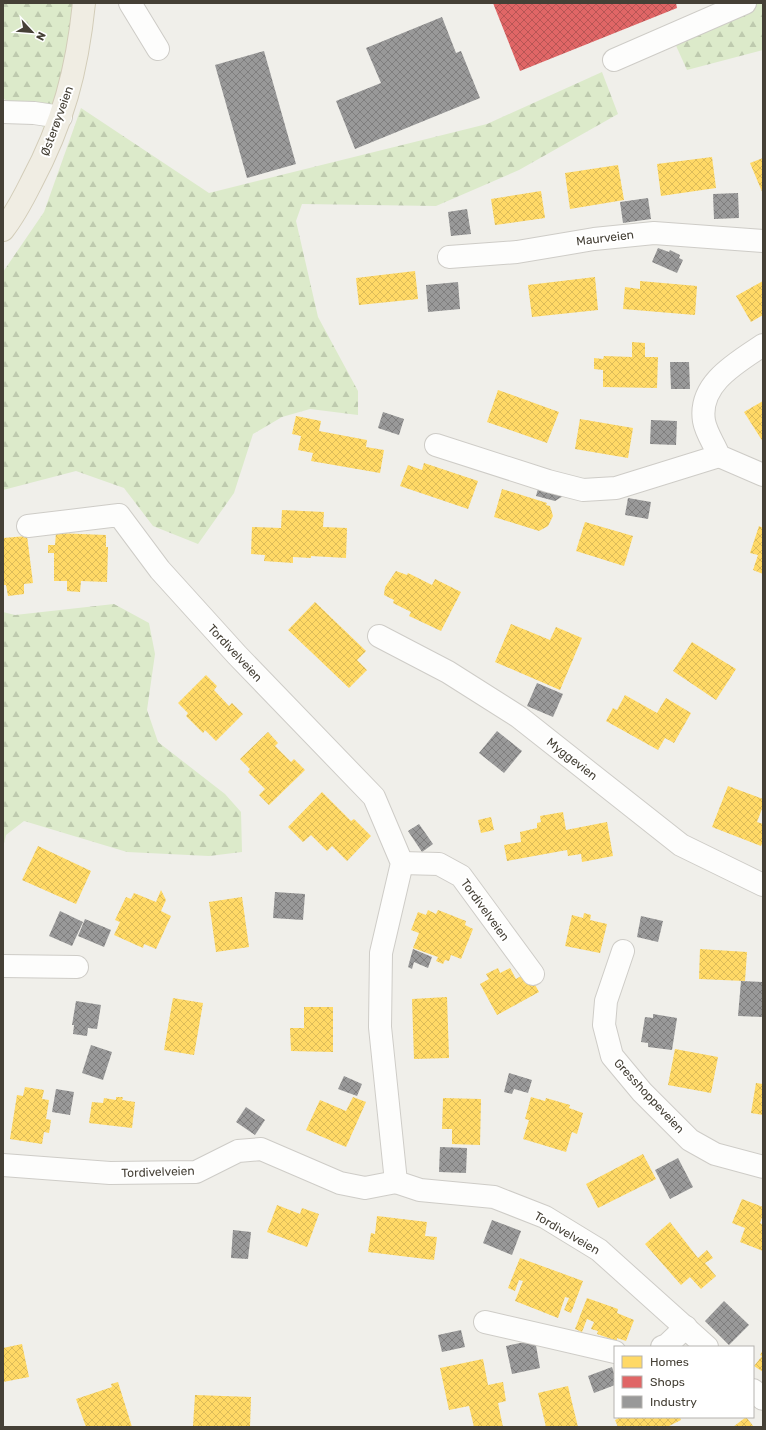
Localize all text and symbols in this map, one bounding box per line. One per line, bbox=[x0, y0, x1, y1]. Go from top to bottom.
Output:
north arrow bbox=[12, 12, 52, 52]
text: N bbox=[33, 30, 48, 43]
street label: Østerøyveien bbox=[38, 84, 76, 158]
street label: Maurveien bbox=[575, 228, 635, 248]
street label: Tordivelveien bbox=[205, 621, 265, 685]
street label: Myggevien bbox=[544, 735, 600, 783]
street label: Tordivelveien bbox=[458, 876, 512, 944]
street label: Gresshoppeveien bbox=[611, 1056, 687, 1136]
street label: Tordivelveien bbox=[121, 1164, 195, 1180]
street label: Tordivelveien bbox=[532, 1209, 602, 1257]
legend bbox=[614, 1346, 754, 1418]
text: Homes bbox=[650, 1355, 689, 1369]
text: Shops bbox=[650, 1375, 685, 1389]
text: Industry bbox=[650, 1395, 697, 1409]

